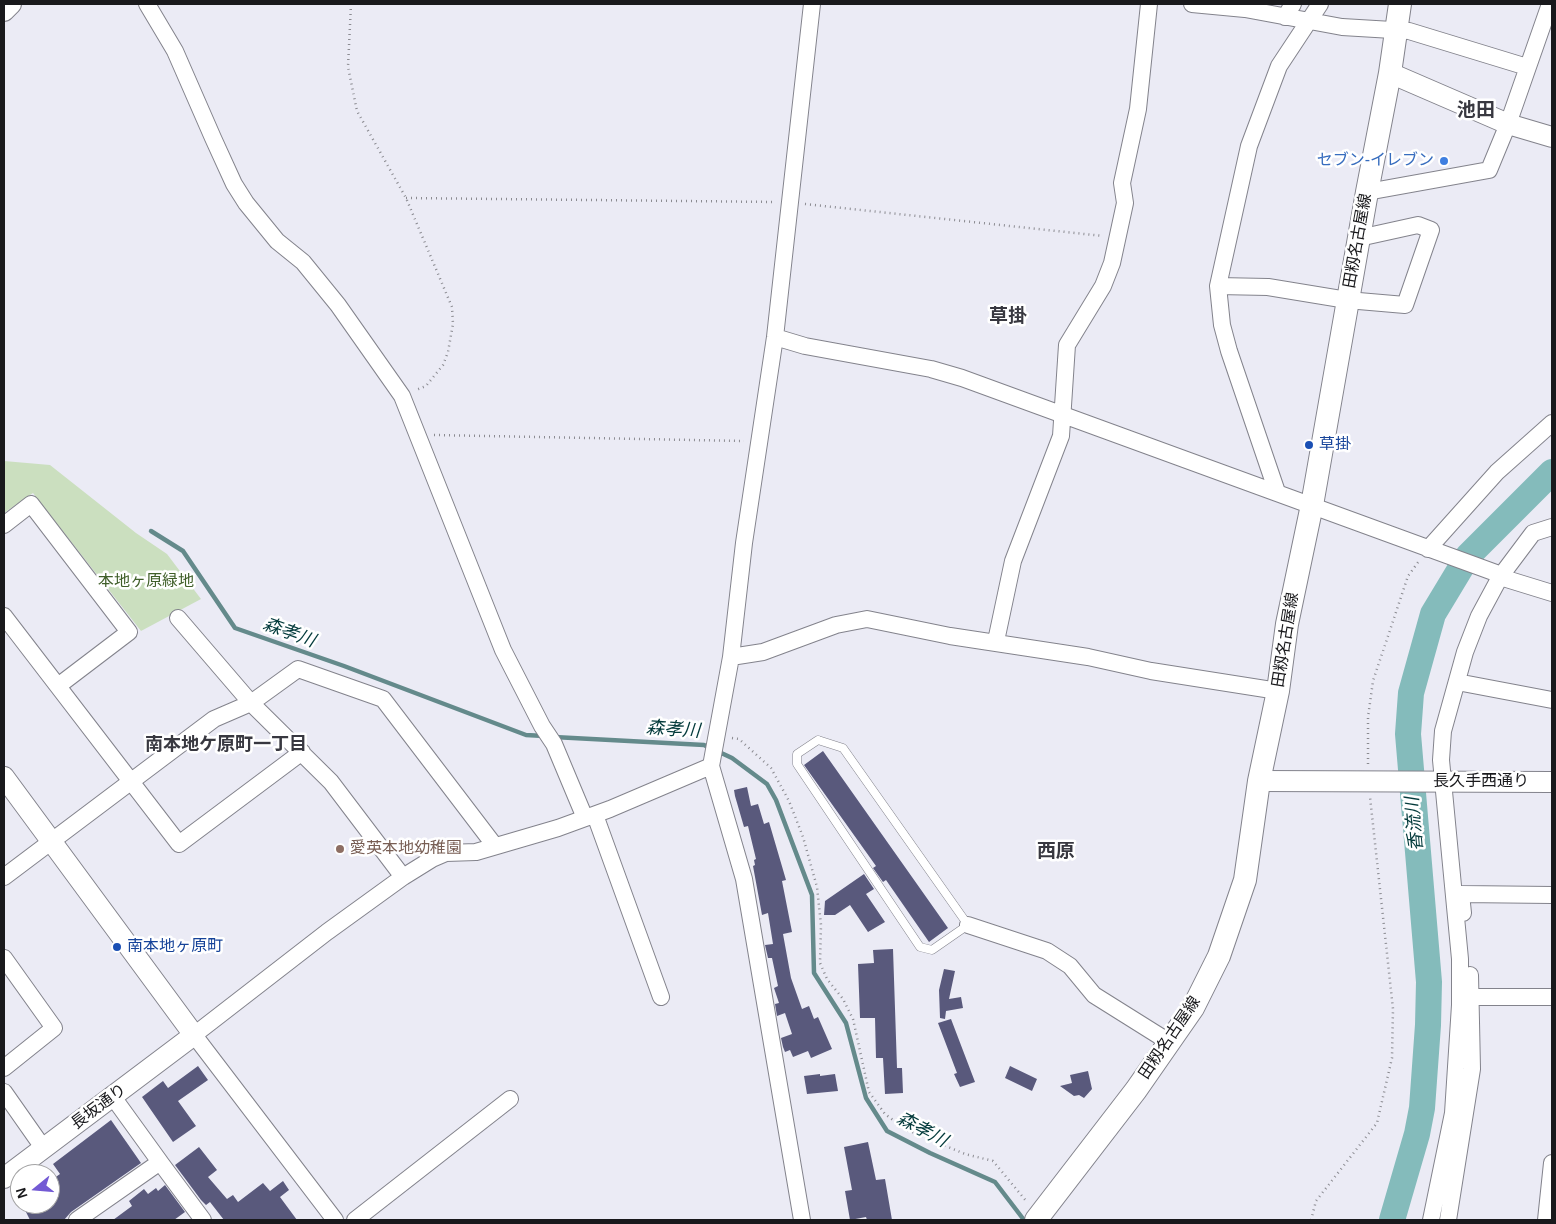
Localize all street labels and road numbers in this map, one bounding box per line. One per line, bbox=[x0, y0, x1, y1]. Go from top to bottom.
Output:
street label: 田籾名古屋線 bbox=[1340, 192, 1376, 290]
street label: 田籾名古屋線 bbox=[1269, 591, 1303, 689]
street label: 長久手西通り bbox=[1433, 772, 1529, 792]
street label: 田籾名古屋線 bbox=[1135, 993, 1205, 1083]
street label: 長坂通り bbox=[68, 1080, 130, 1134]

